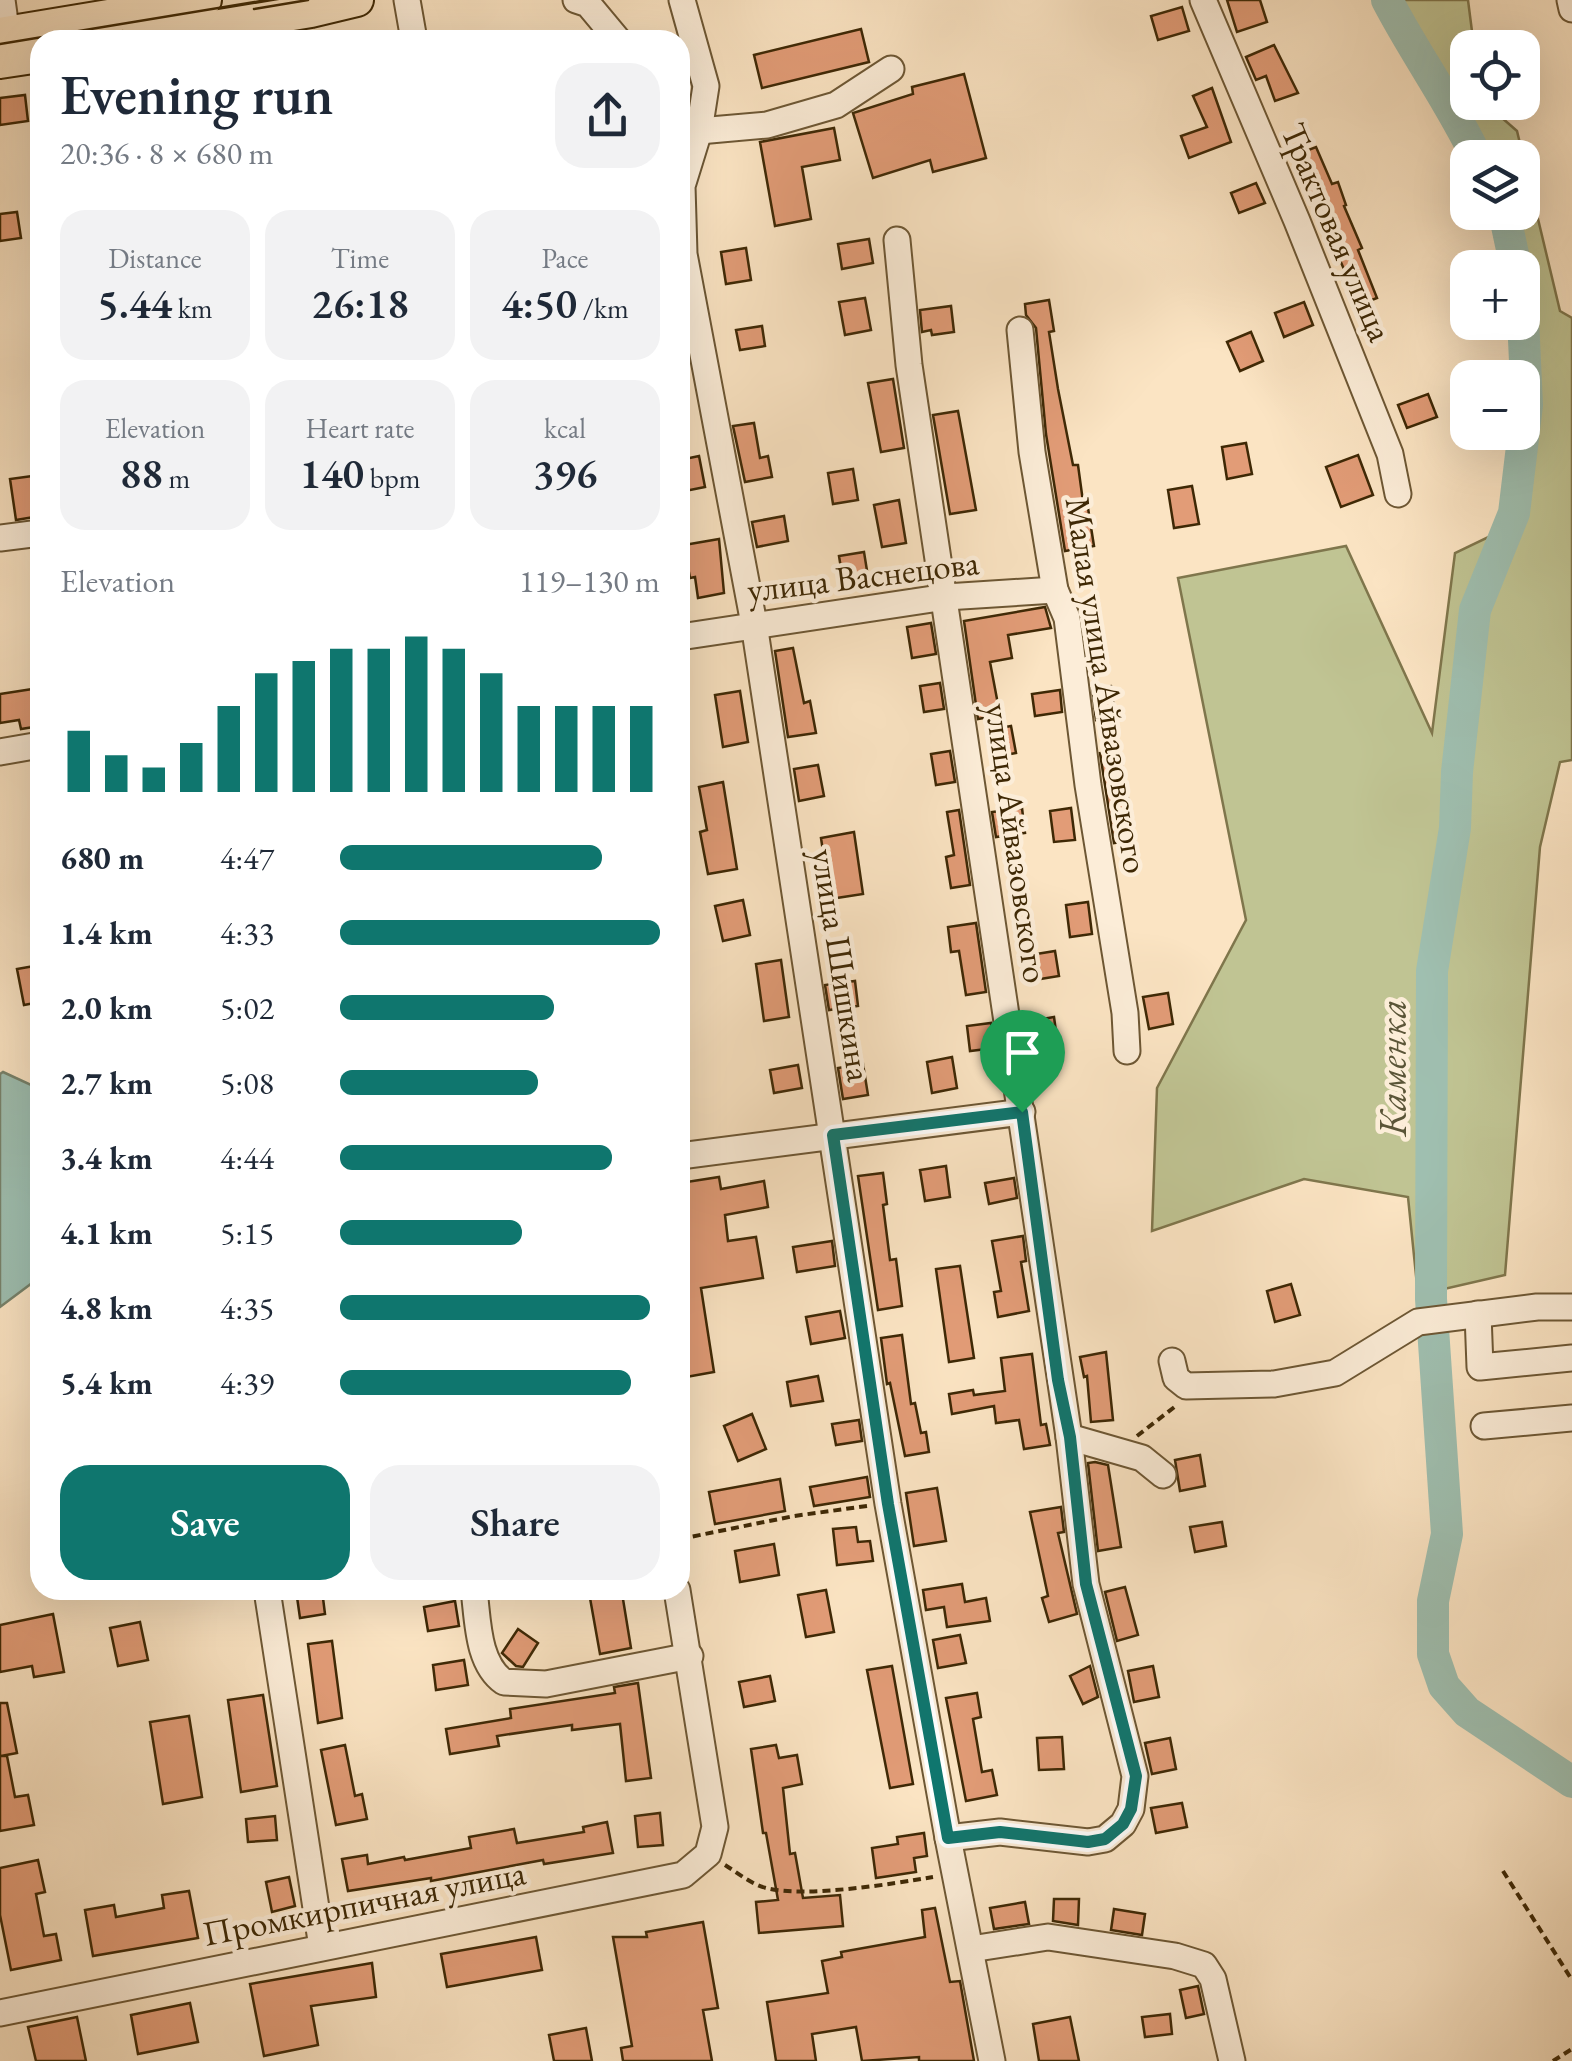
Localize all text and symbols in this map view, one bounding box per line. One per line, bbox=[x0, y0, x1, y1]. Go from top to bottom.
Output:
map controls bbox=[1450, 30, 1540, 450]
button: locate bbox=[1450, 30, 1540, 120]
text: Evening run bbox=[60, 59, 333, 130]
button: share bbox=[555, 63, 660, 168]
street label: Трактовая улица bbox=[1270, 116, 1404, 348]
text: 20:36 · 8 × 680 m bbox=[60, 132, 273, 174]
button: layers bbox=[1450, 140, 1540, 230]
text: Distance bbox=[108, 240, 202, 276]
text: Time bbox=[331, 240, 389, 276]
text: Pace bbox=[542, 240, 588, 276]
button: + bbox=[1450, 250, 1540, 340]
text: 5.44 bbox=[97, 276, 172, 331]
text: 26:18 bbox=[311, 276, 409, 331]
text: 4:50 bbox=[501, 276, 577, 331]
text: km bbox=[172, 290, 213, 326]
text: /km bbox=[577, 290, 629, 326]
button: − bbox=[1450, 360, 1540, 450]
text: Elevation bbox=[105, 410, 205, 446]
text: Heart rate bbox=[306, 410, 414, 446]
text: kcal bbox=[544, 410, 586, 446]
text: 88 bbox=[120, 446, 163, 501]
text: 140 bbox=[300, 446, 364, 501]
text: 396 bbox=[533, 446, 597, 501]
text: m bbox=[163, 460, 190, 496]
text: bpm bbox=[364, 460, 420, 496]
street label: Малая улица Айвазовского bbox=[1055, 494, 1159, 876]
street label: улица Васнецова bbox=[745, 539, 981, 613]
text: Elevation bbox=[60, 560, 175, 602]
text: 119–130 m bbox=[519, 560, 660, 602]
street label: улица Айвазовского bbox=[975, 700, 1059, 986]
text: 680 m bbox=[60, 837, 144, 879]
text: 4:47 bbox=[220, 837, 274, 879]
street label: улица Шишкина bbox=[801, 845, 883, 1085]
text: 1.4 km bbox=[60, 912, 153, 954]
text: 4:33 bbox=[220, 912, 274, 954]
text: 2.0 km bbox=[60, 987, 153, 1029]
text: 5:02 bbox=[220, 987, 274, 1029]
water label: Каменка bbox=[1367, 999, 1416, 1138]
pin bbox=[980, 1010, 1065, 1113]
icon: arrive bbox=[995, 1025, 1050, 1080]
text: 2.7 km bbox=[60, 1062, 153, 1104]
text: 5:08 bbox=[220, 1062, 274, 1104]
text: 3.4 km bbox=[60, 1137, 153, 1179]
text: 4:44 bbox=[220, 1137, 274, 1179]
text: 4.1 km bbox=[60, 1212, 153, 1254]
text: 5:15 bbox=[220, 1212, 274, 1254]
text: 4.8 km bbox=[60, 1287, 153, 1329]
text: 4:35 bbox=[220, 1287, 274, 1329]
text: 5.4 km bbox=[60, 1362, 153, 1404]
text: 4:39 bbox=[220, 1362, 274, 1404]
button: Save bbox=[60, 1465, 350, 1580]
button: Share bbox=[370, 1465, 660, 1580]
street label: Промкирпичная улица bbox=[199, 1849, 529, 1957]

